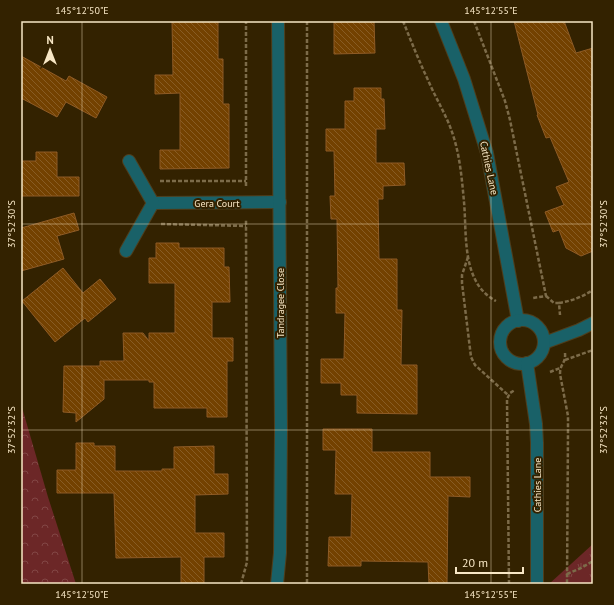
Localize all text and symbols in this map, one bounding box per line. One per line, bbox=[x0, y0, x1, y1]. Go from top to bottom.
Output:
text: 145°12'50"E bbox=[55, 4, 109, 17]
text: 145°12'55"E bbox=[464, 4, 518, 17]
north arrow bbox=[30, 30, 70, 70]
text: N bbox=[46, 33, 54, 47]
street label: Cathies Lane bbox=[477, 140, 501, 196]
street label: Gera Court bbox=[194, 197, 240, 210]
text: 37°52'30"S bbox=[5, 200, 18, 248]
text: 37°52'30"S bbox=[597, 200, 610, 248]
street label: Tandragee Close bbox=[274, 268, 287, 338]
text: 37°52'32"S bbox=[5, 406, 18, 454]
text: 37°52'32"S bbox=[597, 406, 610, 454]
street label: Cathies Lane bbox=[531, 458, 544, 512]
scale bar bbox=[456, 549, 523, 575]
text: 20 m bbox=[462, 555, 488, 570]
text: 145°12'50"E bbox=[55, 588, 109, 601]
text: 145°12'55"E bbox=[464, 588, 518, 601]

